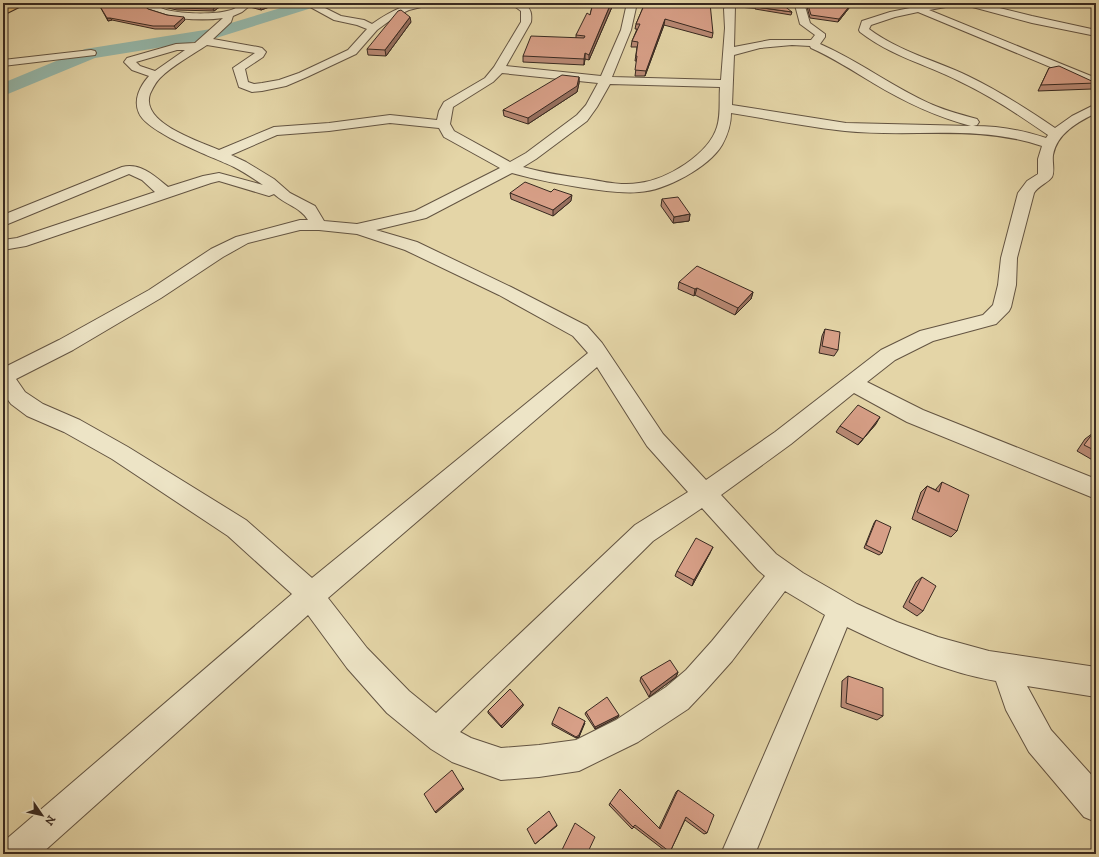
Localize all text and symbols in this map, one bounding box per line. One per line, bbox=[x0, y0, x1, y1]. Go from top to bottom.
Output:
north arrow bbox=[22, 795, 62, 835]
text: N bbox=[41, 812, 58, 828]

